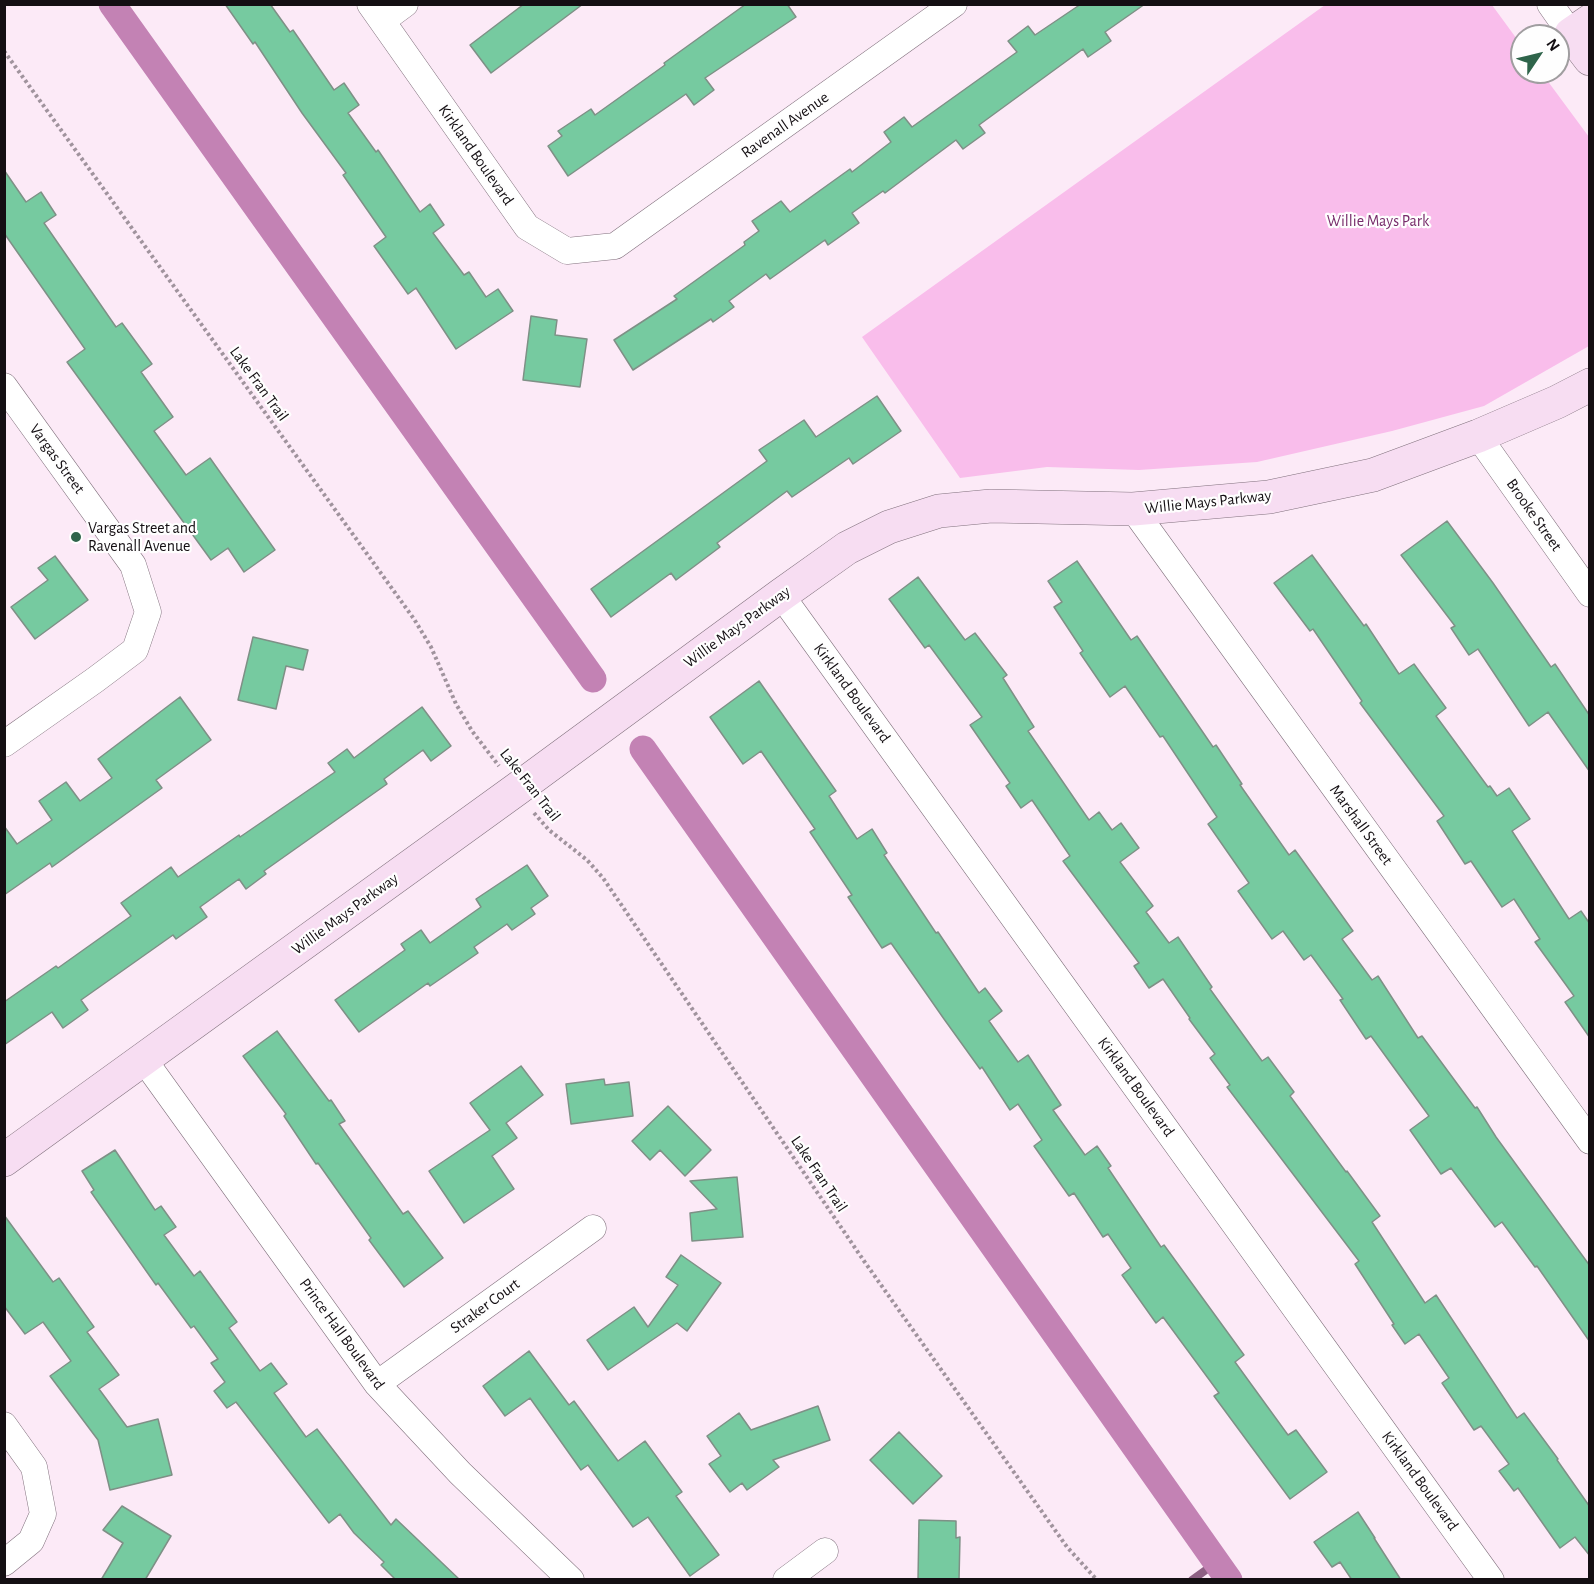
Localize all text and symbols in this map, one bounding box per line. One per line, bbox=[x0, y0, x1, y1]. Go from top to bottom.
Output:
north arrow bbox=[1510, 24, 1570, 84]
text: N bbox=[1543, 36, 1563, 54]
street label: Ravenall Avenue bbox=[738, 88, 832, 162]
street label: Kirkland Boulevard bbox=[434, 101, 518, 209]
park label: Willie Mays Park bbox=[1327, 211, 1429, 231]
street label: Lake Fran Trail bbox=[225, 343, 293, 425]
street label: Vargas Street bbox=[25, 420, 89, 498]
street label: Brooke Street bbox=[1502, 475, 1566, 555]
street label: Willie Mays Parkway bbox=[1144, 486, 1272, 518]
place label: Vargas Street and Ravenall Avenue bbox=[88, 518, 196, 556]
marker: Vargas Street and Ravenall Avenue bbox=[69, 530, 83, 544]
street label: Willie Mays Parkway bbox=[680, 582, 794, 672]
street label: Kirkland Boulevard bbox=[809, 639, 895, 747]
street label: Lake Fran Trail bbox=[495, 745, 565, 825]
street label: Marshall Street bbox=[1325, 781, 1397, 869]
street label: Willie Mays Parkway bbox=[288, 869, 402, 959]
street label: Kirkland Boulevard bbox=[1093, 1033, 1179, 1141]
street label: Lake Fran Trail bbox=[787, 1132, 851, 1216]
street label: Straker Court bbox=[446, 1274, 524, 1338]
street label: Prince Hall Boulevard bbox=[295, 1275, 389, 1393]
street label: Kirkland Boulevard bbox=[1377, 1427, 1463, 1535]

